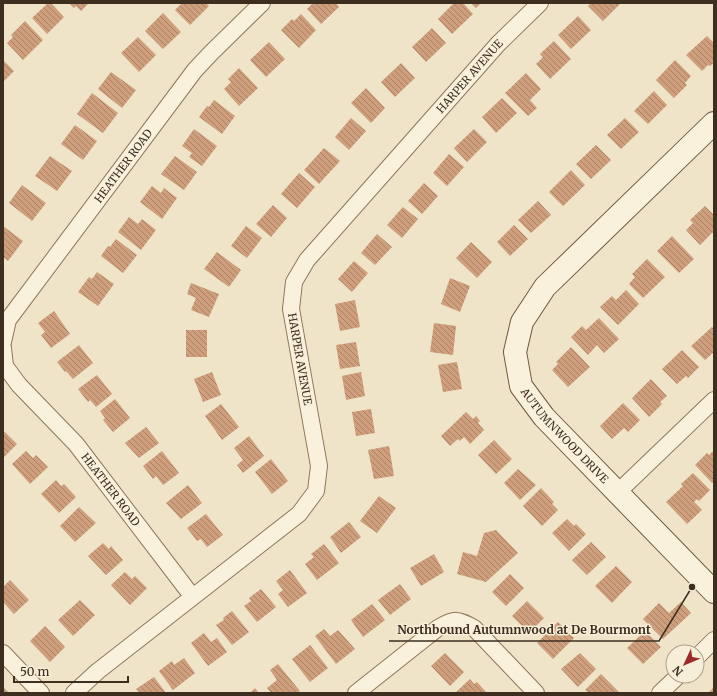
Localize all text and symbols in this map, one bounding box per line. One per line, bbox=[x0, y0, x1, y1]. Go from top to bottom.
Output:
street label: HARPER AVENUE bbox=[433, 36, 506, 116]
street label: HEATHER ROAD bbox=[91, 126, 155, 206]
street label: HARPER AVENUE bbox=[285, 312, 315, 406]
street label: AUTUMNWOOD DRIVE bbox=[517, 384, 612, 486]
street label: HEATHER ROAD bbox=[78, 450, 143, 529]
callout: Northbound Autumnwood at De Bourmont bbox=[389, 617, 659, 641]
text: Northbound Autumnwood at De Bourmont bbox=[397, 622, 651, 637]
north arrow bbox=[665, 644, 705, 684]
scale bar bbox=[14, 658, 128, 684]
text: N bbox=[670, 663, 686, 679]
text: 50 m bbox=[20, 664, 49, 679]

